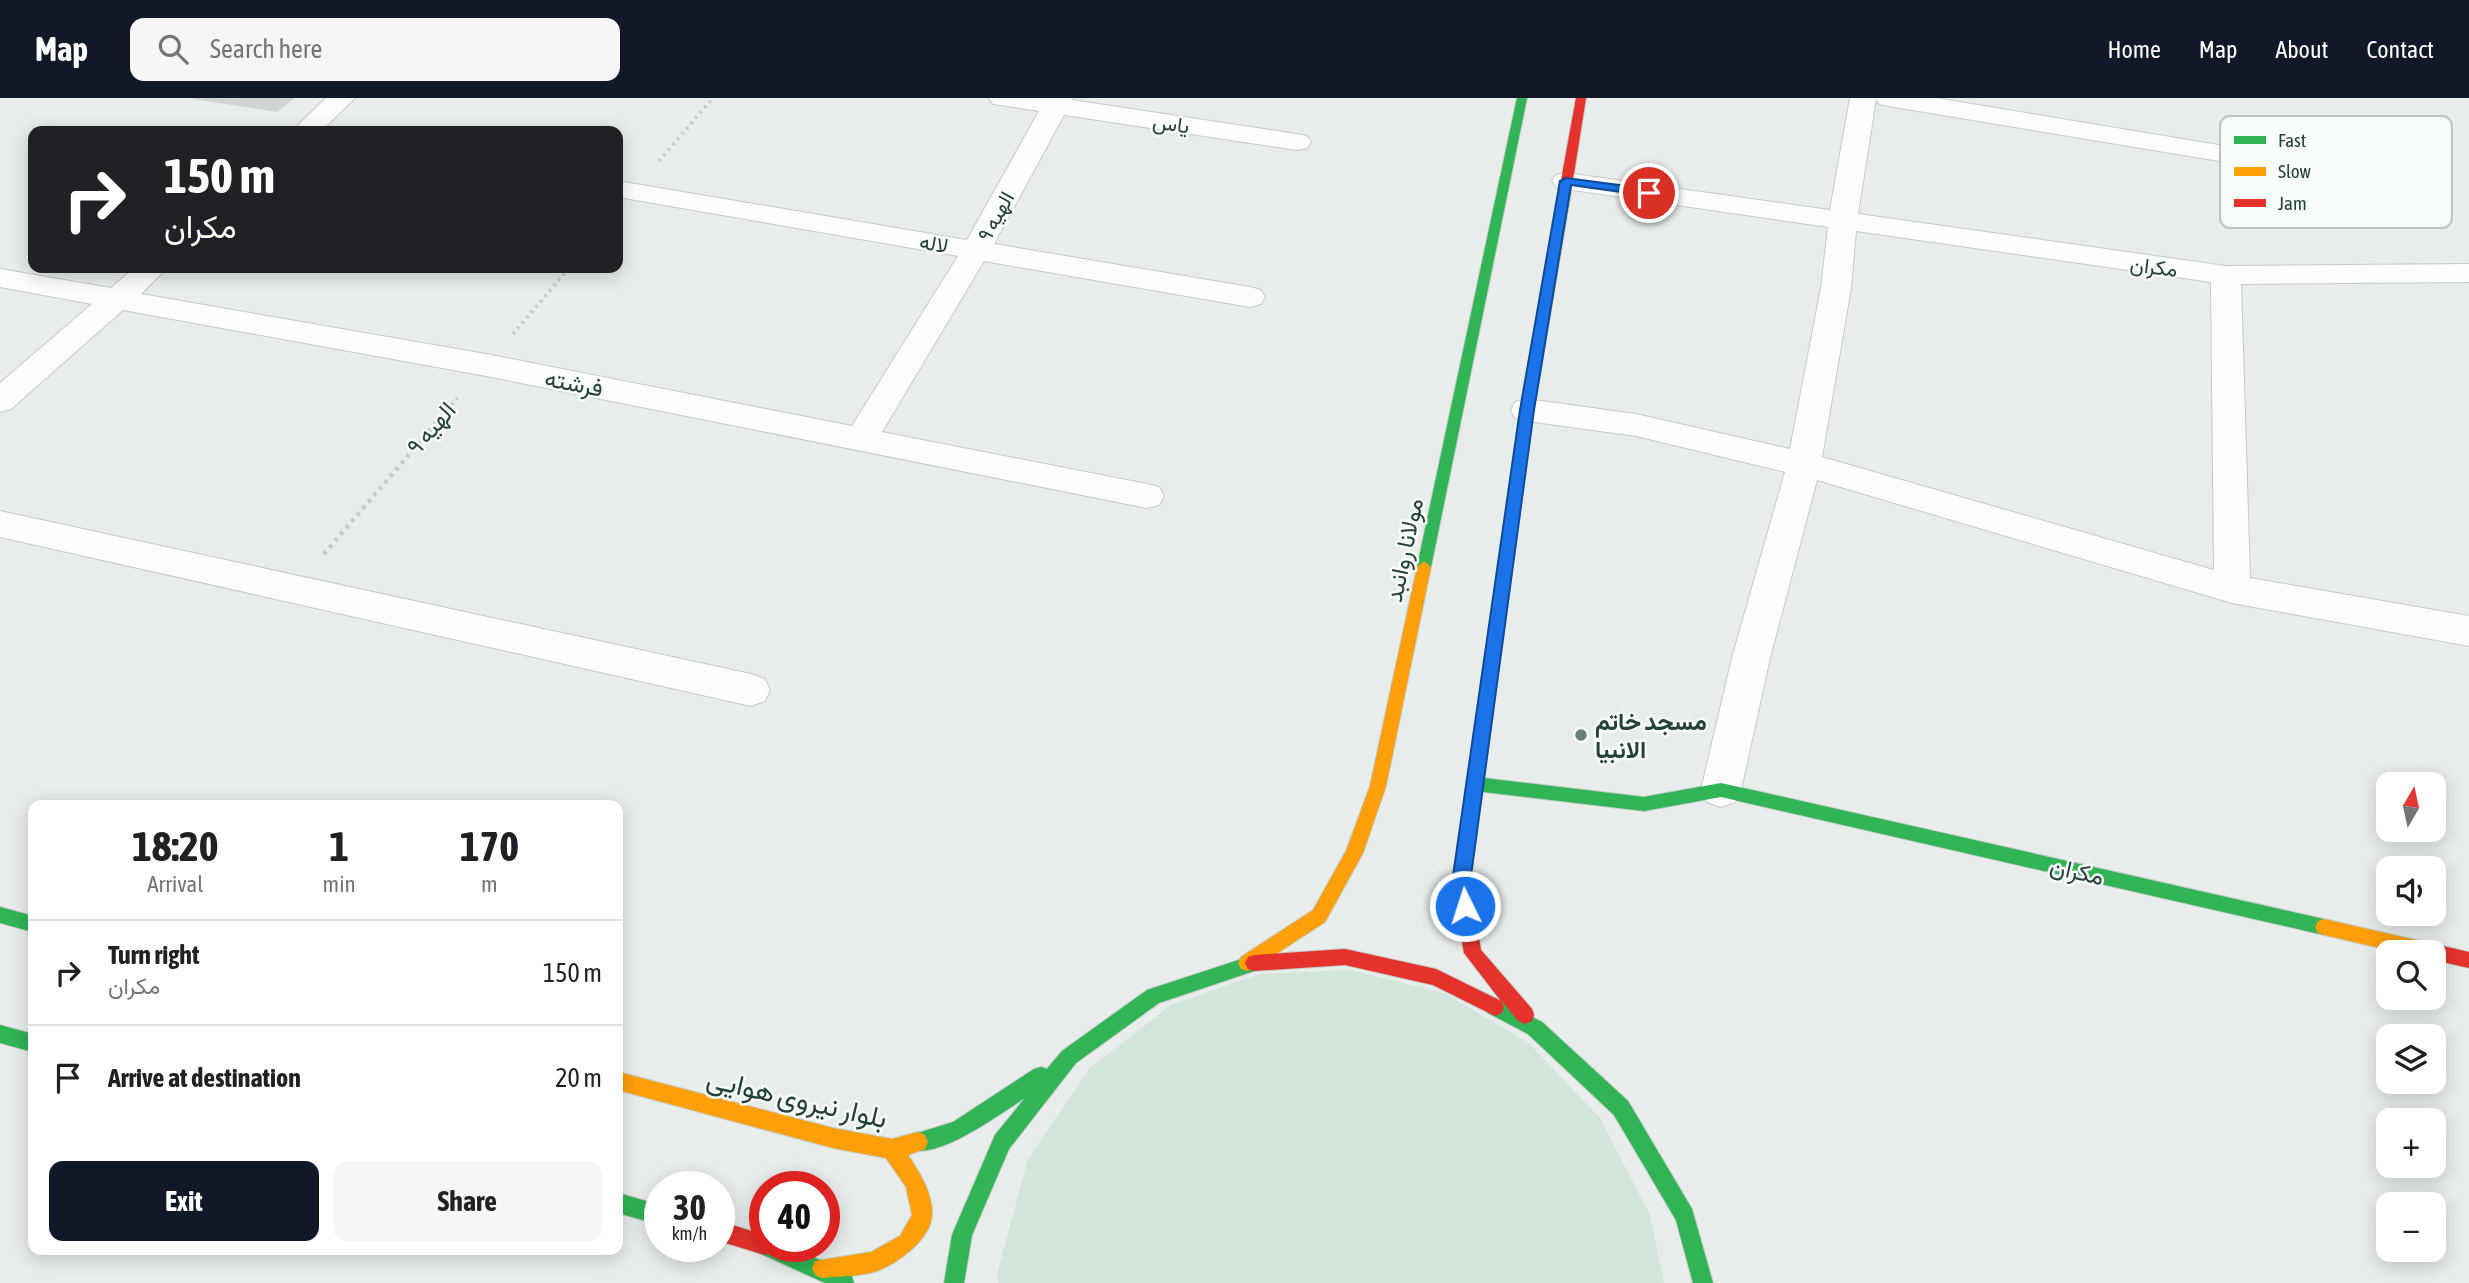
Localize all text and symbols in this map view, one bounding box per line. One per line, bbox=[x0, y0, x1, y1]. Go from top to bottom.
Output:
search box bbox=[130, 18, 620, 81]
text: Map bbox=[35, 30, 88, 68]
icon: search bbox=[154, 30, 192, 68]
text: Search here bbox=[210, 34, 322, 64]
text: Home bbox=[2107, 36, 2161, 63]
text: Map bbox=[2199, 36, 2237, 63]
text: About bbox=[2275, 36, 2328, 63]
text: Contact bbox=[2366, 36, 2434, 63]
street label: یاس bbox=[1151, 109, 1191, 138]
legend bbox=[2220, 116, 2452, 228]
text: Fast bbox=[2278, 129, 2306, 151]
text: 150 m bbox=[164, 147, 275, 203]
icon: right bbox=[49, 154, 140, 245]
text: Slow bbox=[2278, 160, 2312, 182]
pin bbox=[1619, 163, 1679, 223]
icon: arrive bbox=[1630, 174, 1668, 212]
street label: الهیه ۹ bbox=[972, 187, 1020, 246]
text: Jam bbox=[2278, 192, 2307, 214]
text: مکران bbox=[164, 208, 237, 245]
street label: لاله bbox=[918, 229, 950, 257]
street label: مکران bbox=[2129, 251, 2179, 283]
street label: فرشته bbox=[542, 364, 605, 404]
street label: الهیه ۹ bbox=[401, 396, 463, 461]
street label: مولانا روانبد bbox=[1380, 496, 1430, 605]
place label: مسجد خاتم الانبیا bbox=[1595, 708, 1707, 764]
marker: مسجد خاتم الانبیا bbox=[1573, 727, 1589, 743]
north arrow bbox=[2376, 772, 2446, 842]
map controls bbox=[2376, 772, 2446, 1262]
text: 18:20 bbox=[132, 822, 219, 870]
text: 1 bbox=[329, 822, 349, 870]
text: 170 bbox=[460, 822, 519, 870]
street label: مکران bbox=[2047, 852, 2107, 892]
button: sound bbox=[2376, 856, 2446, 926]
position arrow bbox=[1428, 869, 1502, 943]
text: Arrival bbox=[147, 871, 203, 897]
text: min bbox=[323, 871, 356, 897]
text: m bbox=[481, 871, 498, 897]
text: Turn right bbox=[108, 940, 199, 970]
button: search bbox=[2376, 940, 2446, 1010]
icon: right bbox=[49, 954, 87, 992]
text: 150 m bbox=[543, 958, 602, 988]
text: مکران bbox=[108, 973, 160, 999]
button: layers bbox=[2376, 1024, 2446, 1094]
icon: arrive bbox=[49, 1059, 87, 1097]
street label: بلوار نیروی هوایی bbox=[703, 1062, 890, 1136]
text: Arrive at destination bbox=[108, 1063, 301, 1093]
text: 20 m bbox=[555, 1063, 602, 1093]
button: + bbox=[2376, 1108, 2446, 1178]
button: Exit bbox=[49, 1161, 319, 1241]
button: Share bbox=[333, 1161, 602, 1241]
speed limit sign: 40 bbox=[749, 1171, 840, 1262]
text: 30 bbox=[673, 1187, 706, 1227]
button: − bbox=[2376, 1192, 2446, 1262]
text: km/h bbox=[672, 1223, 707, 1244]

